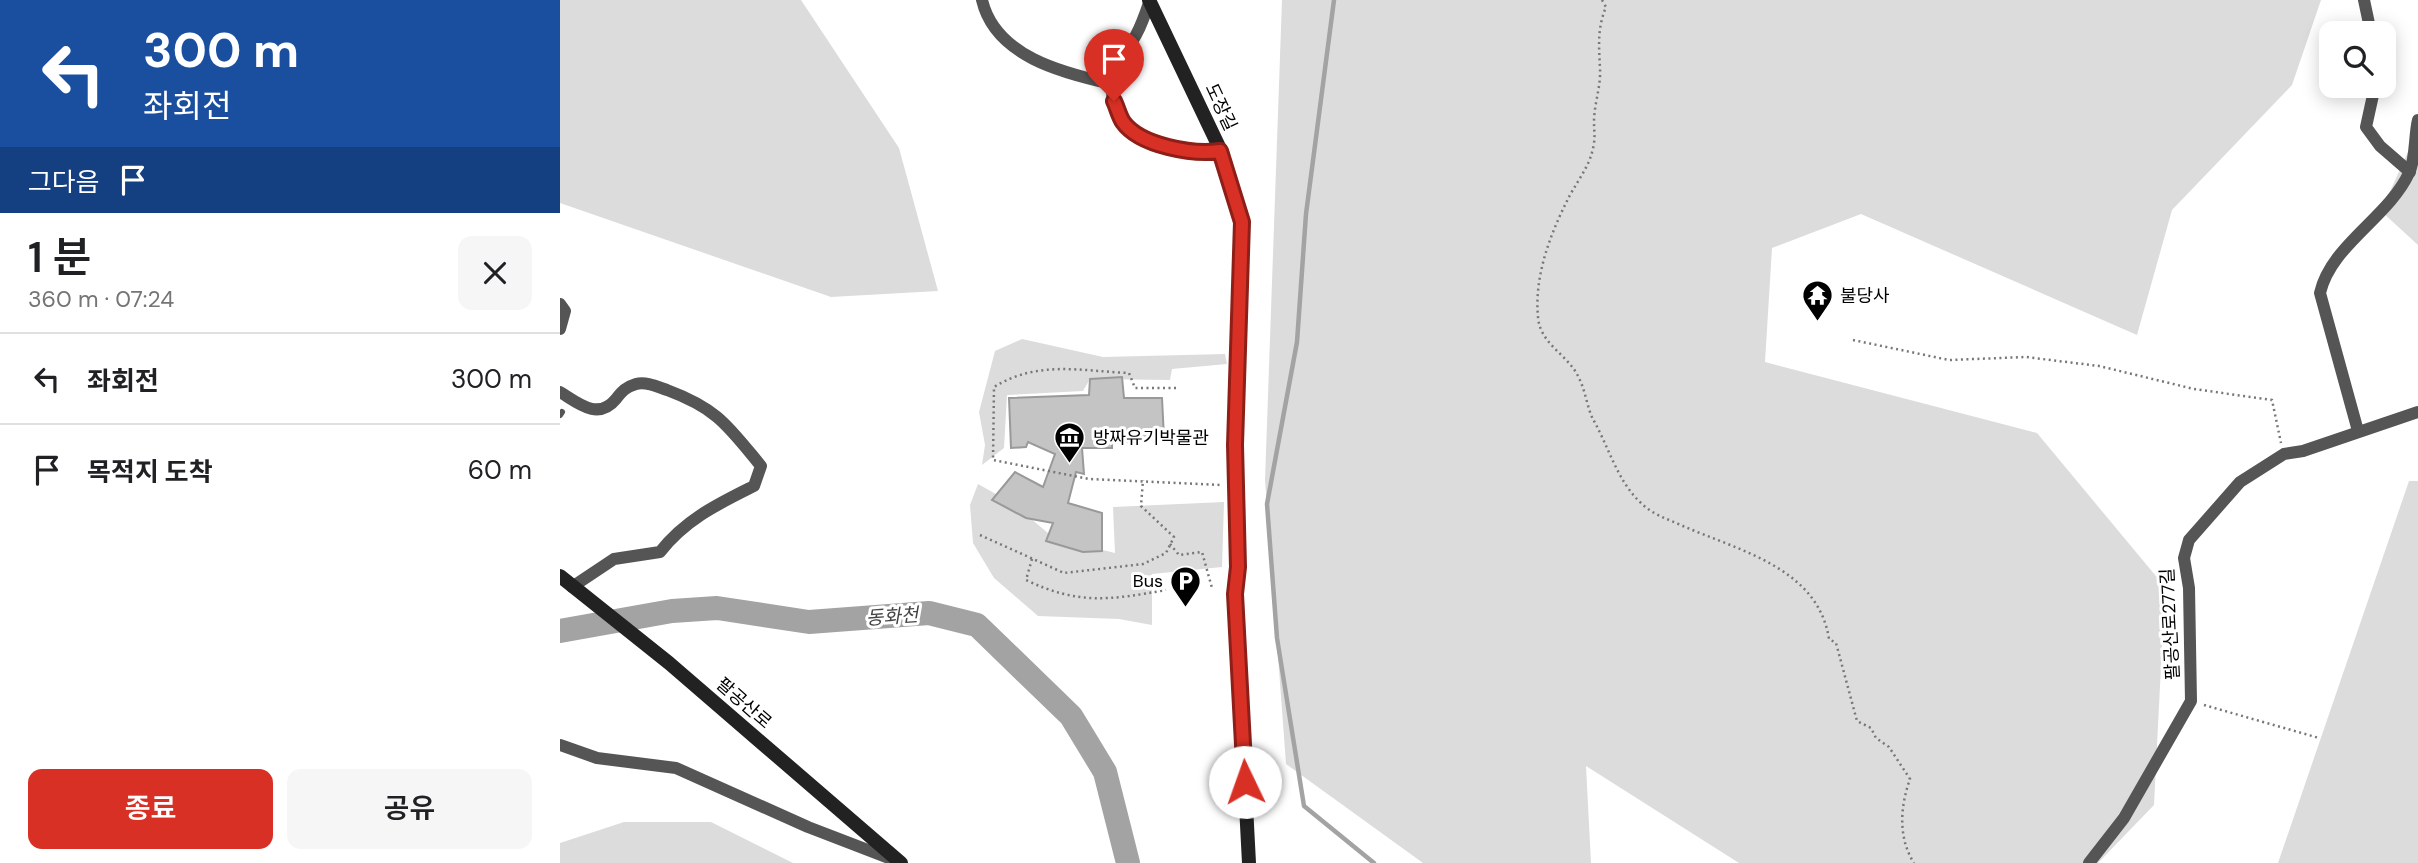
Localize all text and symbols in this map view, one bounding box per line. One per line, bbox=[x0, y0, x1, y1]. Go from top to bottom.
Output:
text: 300 m bbox=[143, 18, 299, 82]
map controls bbox=[2319, 21, 2396, 98]
button: search bbox=[2319, 21, 2396, 98]
icon: left bbox=[28, 28, 119, 119]
pin bbox=[1084, 29, 1144, 101]
icon: arrive bbox=[1095, 40, 1133, 78]
street label: 도장길 bbox=[1200, 79, 1242, 135]
text: 좌회전 bbox=[143, 85, 231, 127]
icon: arrive bbox=[114, 161, 152, 199]
text: 그다음 bbox=[28, 165, 100, 199]
text: 1 분 bbox=[28, 230, 92, 285]
button: close bbox=[458, 236, 532, 310]
temple icon: 불당사 bbox=[1800, 279, 1834, 323]
text: 360 m · 07:24 bbox=[28, 284, 174, 314]
place label: 불당사 bbox=[1840, 284, 1890, 308]
icon: left bbox=[28, 360, 66, 398]
text: 300 m bbox=[451, 362, 532, 396]
text: 좌회전 bbox=[87, 364, 159, 398]
museum icon: 방짜유기박물관 bbox=[1053, 421, 1087, 465]
place label: 방짜유기박물관 bbox=[1093, 426, 1209, 450]
icon: arrive bbox=[28, 451, 66, 489]
text: 60 m bbox=[468, 453, 532, 487]
text: 목적지 도착 bbox=[87, 455, 213, 489]
parking icon: Bus bbox=[1169, 564, 1203, 608]
street label: 팔공산로277길 bbox=[2155, 567, 2185, 681]
place label: Bus bbox=[1133, 569, 1163, 593]
water label: 동화천 bbox=[865, 602, 921, 631]
street label: 팔공산로 bbox=[711, 672, 777, 734]
position arrow bbox=[1208, 745, 1282, 819]
button: 종료 bbox=[28, 769, 273, 849]
button: 공유 bbox=[287, 769, 532, 849]

